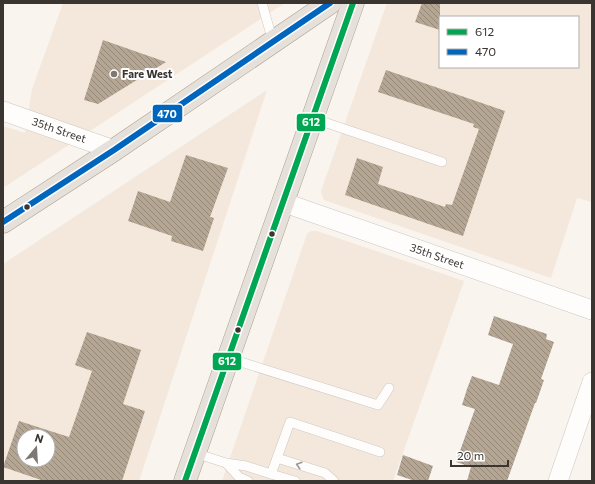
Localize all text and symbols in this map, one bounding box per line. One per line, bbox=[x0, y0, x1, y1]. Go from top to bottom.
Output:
legend bbox=[439, 16, 579, 68]
text: 612 bbox=[475, 24, 494, 38]
text: 470 bbox=[475, 44, 496, 58]
place label: Fare West bbox=[122, 67, 173, 80]
marker: Fare West bbox=[109, 69, 119, 79]
line badge: 470 bbox=[152, 104, 183, 123]
text: 470 bbox=[157, 107, 177, 120]
line badge: 612 bbox=[296, 113, 326, 132]
street label: 35th Street bbox=[30, 114, 89, 145]
text: 612 bbox=[302, 115, 320, 128]
unlabelled marker bbox=[22, 202, 32, 212]
unlabelled marker bbox=[267, 229, 277, 239]
street label: 35th Street bbox=[408, 240, 467, 271]
unlabelled marker bbox=[233, 325, 243, 335]
line badge: 612 bbox=[212, 352, 242, 371]
text: 612 bbox=[218, 354, 236, 367]
north arrow bbox=[16, 428, 56, 468]
text: N bbox=[33, 431, 45, 445]
scale bar bbox=[451, 442, 508, 468]
text: 20 m bbox=[457, 448, 484, 462]
one-way arrow bbox=[296, 461, 303, 470]

